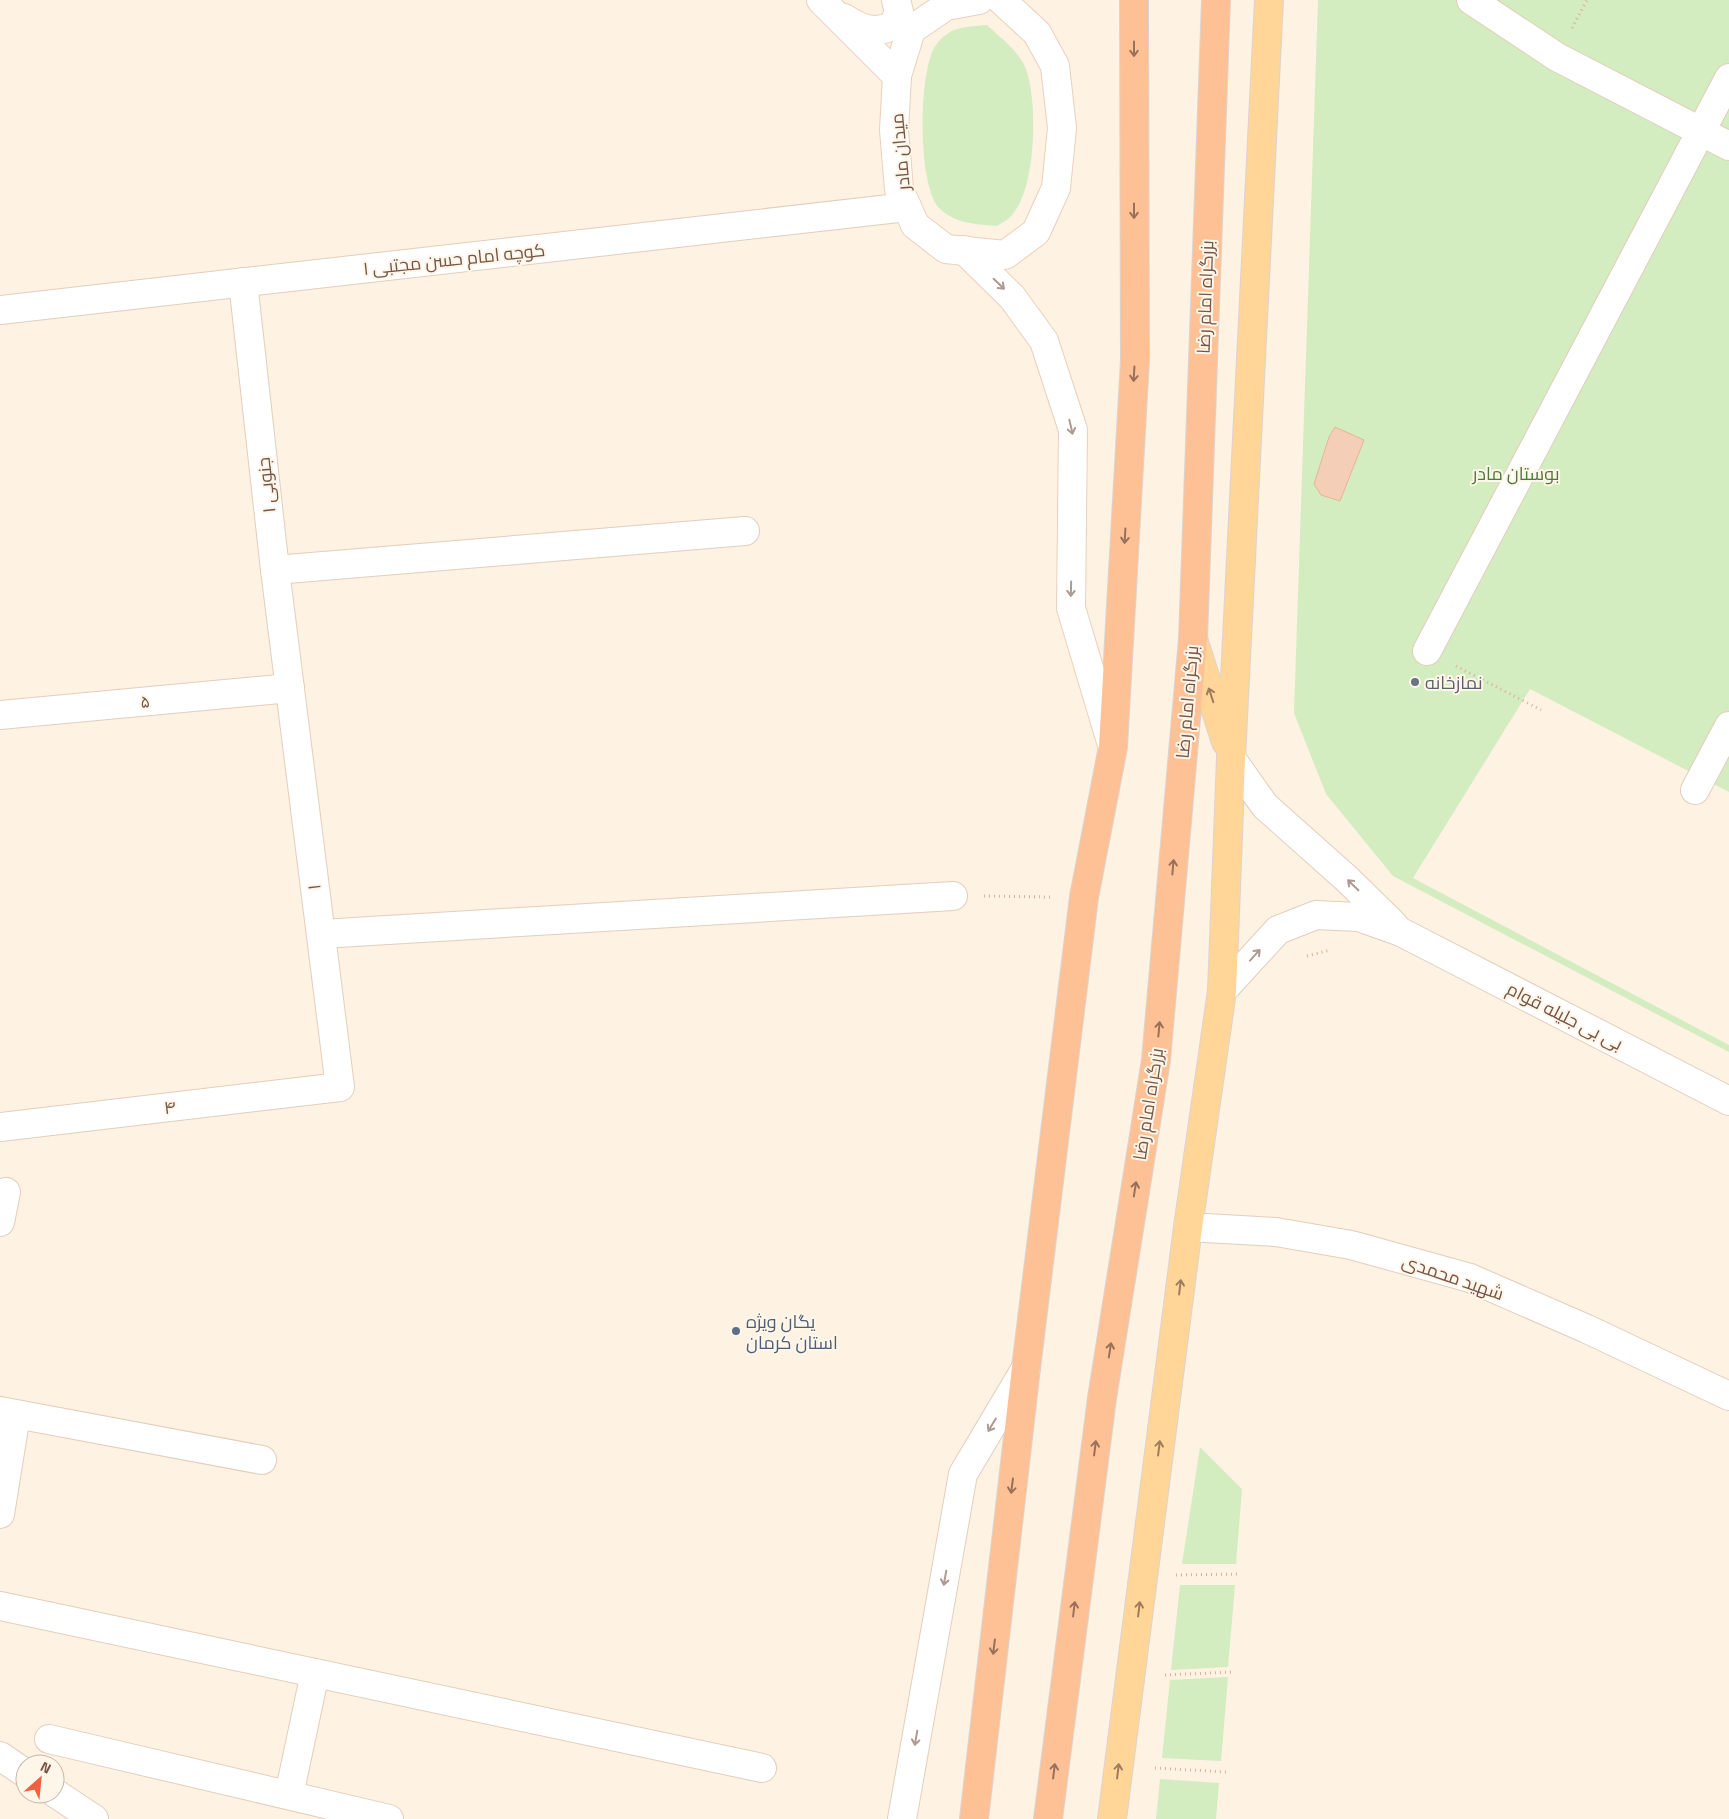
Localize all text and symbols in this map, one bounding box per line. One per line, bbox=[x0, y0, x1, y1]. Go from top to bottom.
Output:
one-way arrow bbox=[1129, 40, 1139, 56]
street label: میدان مادر bbox=[883, 112, 917, 193]
one-way arrow bbox=[1129, 202, 1139, 219]
street label: کوچه امام حسن مجتبی ۱ bbox=[362, 236, 546, 282]
street label: بزرگراه امام رضا bbox=[1190, 240, 1220, 354]
one-way arrow bbox=[993, 278, 1006, 290]
one-way arrow bbox=[1130, 365, 1139, 381]
one-way arrow bbox=[1067, 418, 1076, 434]
street label: ۱ جنوبی bbox=[250, 456, 282, 514]
park label: بوستان مادر bbox=[1472, 460, 1559, 487]
one-way arrow bbox=[1120, 528, 1129, 544]
one-way arrow bbox=[1066, 580, 1076, 597]
street label: بزرگراه امام رضا bbox=[1169, 644, 1205, 760]
place label: نمازخانه bbox=[1425, 669, 1483, 696]
marker: نمازخانه bbox=[1409, 676, 1421, 688]
street label: ۵ bbox=[139, 687, 151, 715]
one-way arrow bbox=[1205, 687, 1215, 703]
one-way arrow bbox=[1168, 859, 1178, 875]
one-way arrow bbox=[1347, 879, 1359, 891]
street label: ۱‍ bbox=[301, 883, 329, 891]
one-way arrow bbox=[1249, 949, 1261, 962]
street label: بی بی جلیله قوام bbox=[1502, 975, 1628, 1057]
one-way arrow bbox=[1154, 1021, 1164, 1037]
street label: بزرگراه امام رضا bbox=[1126, 1046, 1170, 1162]
street label: ۴ bbox=[162, 1093, 178, 1121]
one-way arrow bbox=[1131, 1182, 1141, 1198]
street label: شهید محمدی bbox=[1399, 1247, 1507, 1307]
one-way arrow bbox=[1175, 1279, 1185, 1295]
place label: یگان ویژه استان کرمان bbox=[746, 1308, 838, 1356]
marker: یگان ویژه استان کرمان bbox=[730, 1325, 742, 1337]
one-way arrow bbox=[1105, 1342, 1115, 1358]
one-way arrow bbox=[987, 1417, 997, 1432]
one-way arrow bbox=[1090, 1441, 1100, 1457]
one-way arrow bbox=[1154, 1441, 1164, 1457]
one-way arrow bbox=[1008, 1478, 1017, 1494]
one-way arrow bbox=[939, 1570, 949, 1586]
one-way arrow bbox=[1070, 1602, 1080, 1618]
one-way arrow bbox=[1134, 1602, 1144, 1618]
one-way arrow bbox=[989, 1639, 999, 1655]
one-way arrow bbox=[911, 1729, 921, 1745]
north arrow bbox=[15, 1754, 65, 1804]
text: N bbox=[37, 1755, 55, 1779]
one-way arrow bbox=[1049, 1763, 1059, 1779]
one-way arrow bbox=[1113, 1763, 1123, 1779]

